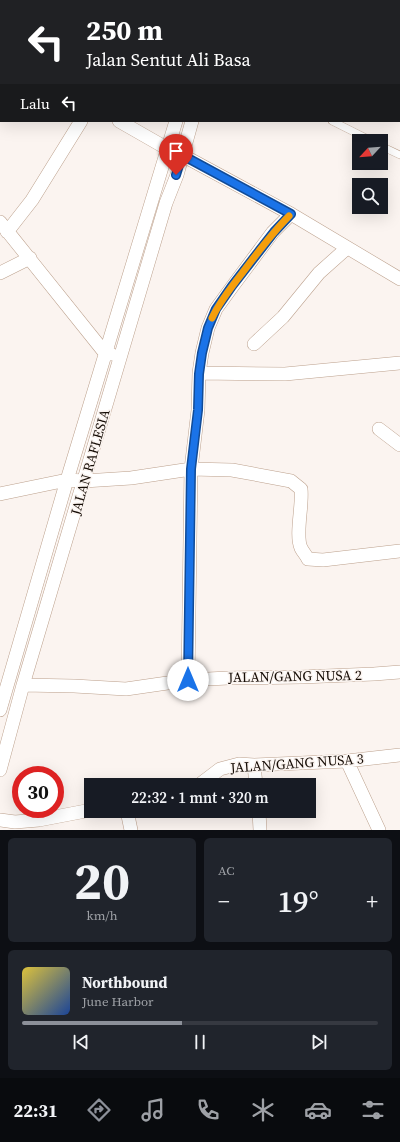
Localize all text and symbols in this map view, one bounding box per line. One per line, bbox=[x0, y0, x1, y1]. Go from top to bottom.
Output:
text: 250 m bbox=[86, 11, 163, 49]
icon: left bbox=[20, 16, 72, 68]
text: Jalan Sentut Ali Basa bbox=[86, 47, 251, 72]
icon: left bbox=[58, 92, 80, 114]
text: Lalu bbox=[20, 93, 50, 114]
pin bbox=[159, 134, 193, 175]
north arrow bbox=[352, 134, 388, 170]
map controls bbox=[352, 134, 388, 214]
icon: arrive bbox=[165, 140, 187, 162]
button: search bbox=[352, 178, 388, 214]
street label: JALAN RAFLESIA bbox=[65, 406, 115, 518]
position arrow bbox=[167, 659, 209, 701]
street label: JALAN/GANG NUSA 2 bbox=[227, 665, 362, 687]
street label: JALAN/GANG NUSA 3 bbox=[229, 748, 364, 778]
speed limit sign: 30 bbox=[12, 766, 64, 818]
text: 22:32 · 1 mnt · 320 m bbox=[131, 787, 269, 808]
text: 20 bbox=[74, 845, 130, 916]
text: AC bbox=[218, 862, 234, 879]
text: 19° bbox=[277, 881, 319, 922]
text: − bbox=[218, 886, 230, 916]
text: + bbox=[366, 886, 378, 916]
text: km/h bbox=[87, 907, 117, 924]
text: Northbound bbox=[82, 972, 167, 993]
text: June Harbor bbox=[82, 993, 154, 1010]
icon: previous bbox=[70, 1031, 92, 1053]
icon: pause bbox=[189, 1031, 211, 1053]
icon: next bbox=[308, 1031, 330, 1053]
icon: directions bbox=[85, 1096, 113, 1124]
icon: music bbox=[139, 1096, 167, 1124]
icon: phone bbox=[194, 1096, 222, 1124]
icon: climate bbox=[249, 1096, 277, 1124]
icon: car bbox=[304, 1096, 332, 1124]
icon: filters bbox=[359, 1096, 387, 1124]
text: 22:31 bbox=[13, 1098, 58, 1123]

